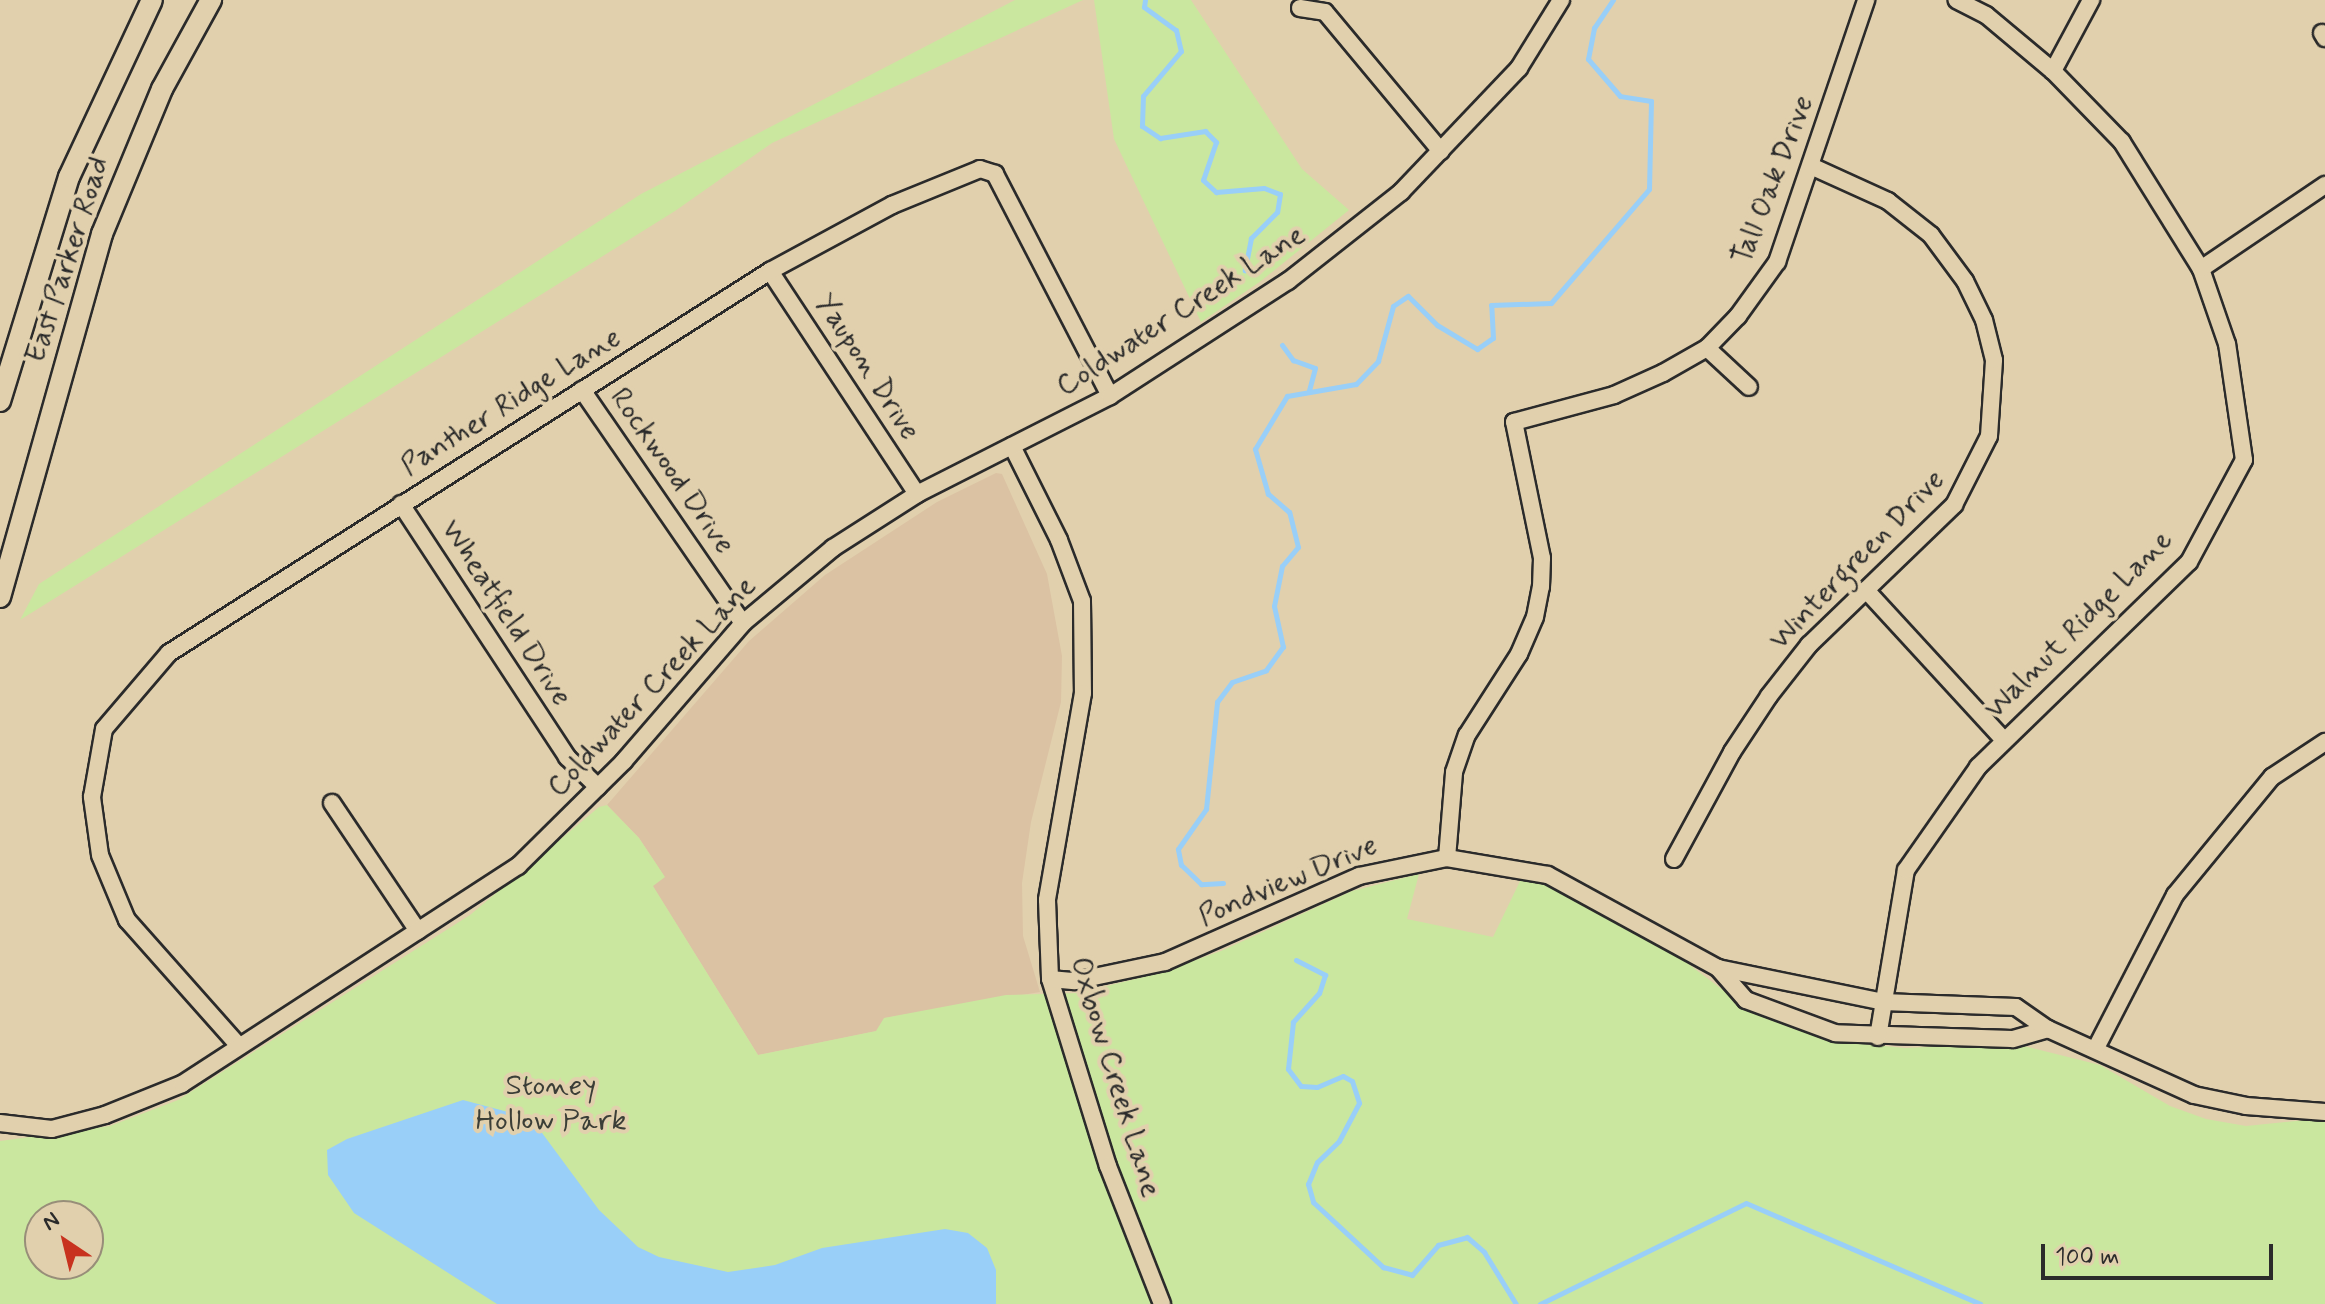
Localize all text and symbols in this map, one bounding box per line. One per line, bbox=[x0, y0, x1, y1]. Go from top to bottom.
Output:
street label: Tall Oak Drive bbox=[1725, 92, 1821, 268]
street label: East Parker Road bbox=[18, 152, 118, 368]
street label: Coldwater Creek Lane bbox=[1051, 218, 1311, 404]
street label: Yaupon Drive bbox=[806, 287, 928, 447]
street label: Panther Ridge Lane bbox=[395, 320, 627, 484]
street label: Rockwood Drive bbox=[602, 382, 742, 560]
street label: Wintergreen Drive bbox=[1762, 463, 1952, 657]
street label: Wheatfield Drive bbox=[433, 514, 579, 712]
street label: Walnut Ridge Lane bbox=[1978, 524, 2180, 726]
street label: Coldwater Creek Lane bbox=[541, 570, 763, 804]
street label: Pondview Drive bbox=[1194, 828, 1382, 934]
street label: Oxbow Creek Lane bbox=[1062, 954, 1168, 1200]
park label: Stoney Hollow Park bbox=[478, 1068, 624, 1138]
north arrow bbox=[24, 1200, 104, 1280]
text: N bbox=[37, 1206, 65, 1238]
scale bar bbox=[2045, 1228, 2277, 1278]
text: 100 m bbox=[2055, 1242, 2119, 1273]

